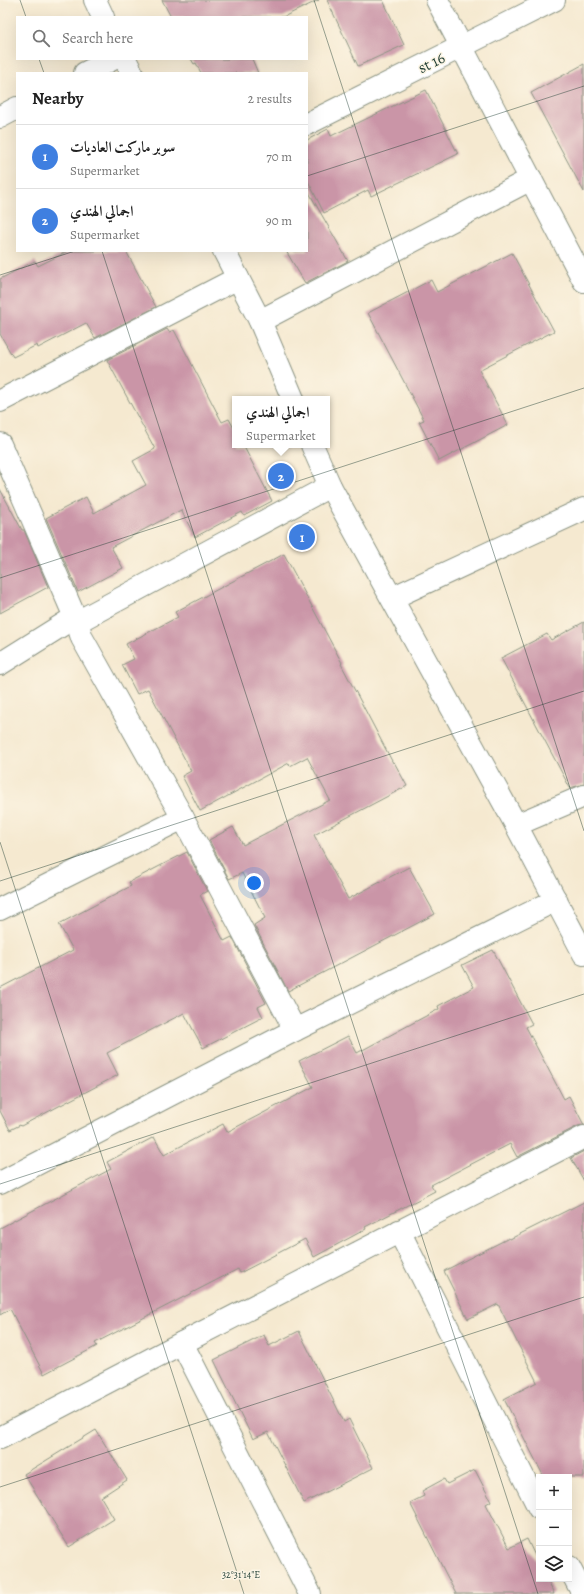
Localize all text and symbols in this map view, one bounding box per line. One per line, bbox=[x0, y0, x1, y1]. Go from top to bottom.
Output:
search box bbox=[16, 16, 308, 60]
icon: search bbox=[30, 27, 52, 49]
text: Search here bbox=[62, 28, 133, 48]
street label: st 16 bbox=[414, 47, 449, 79]
text: Nearby bbox=[32, 87, 83, 110]
text: 2 results bbox=[248, 90, 292, 107]
text: سوبر ماركت العاديات bbox=[70, 137, 175, 157]
text: 1 bbox=[43, 148, 47, 165]
text: 70 m bbox=[266, 148, 292, 165]
text: Supermarket bbox=[70, 162, 140, 179]
text: اجمالي الهندي bbox=[70, 201, 133, 221]
text: 2 bbox=[42, 212, 48, 229]
text: 90 m bbox=[266, 212, 292, 229]
text: Supermarket bbox=[70, 226, 140, 243]
popup bbox=[232, 396, 330, 448]
text: اجمالي الهندي bbox=[246, 402, 310, 422]
text: Supermarket bbox=[246, 427, 316, 444]
pin: 2 bbox=[268, 461, 294, 491]
pin: 1 bbox=[289, 522, 315, 552]
your location bbox=[244, 873, 264, 893]
map controls bbox=[536, 1474, 572, 1582]
button: + bbox=[536, 1474, 572, 1510]
button: − bbox=[536, 1510, 572, 1546]
button: layers bbox=[536, 1546, 572, 1582]
text: 32°31'14"E bbox=[222, 1568, 260, 1581]

